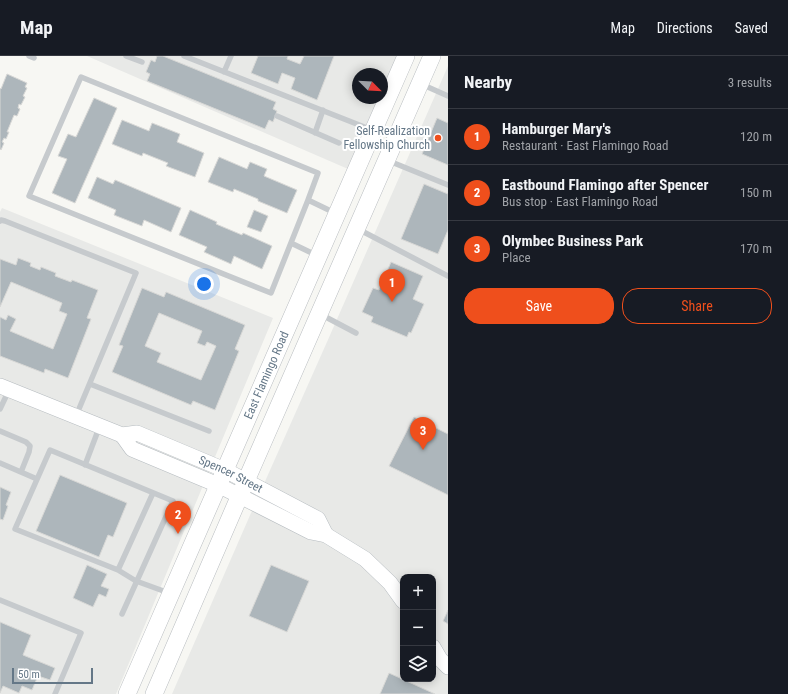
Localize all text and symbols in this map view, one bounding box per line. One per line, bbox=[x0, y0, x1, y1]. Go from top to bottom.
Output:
text: Map bbox=[20, 16, 53, 39]
text: Map bbox=[611, 20, 635, 36]
text: Directions bbox=[657, 20, 713, 36]
text: Saved bbox=[735, 20, 768, 36]
north arrow bbox=[352, 68, 388, 104]
text: Nearby bbox=[464, 72, 512, 92]
text: 3 results bbox=[728, 75, 772, 90]
text: Hamburger Mary's bbox=[502, 120, 611, 138]
place label: Self-Realization Fellowship Church bbox=[343, 124, 430, 152]
text: 1 bbox=[474, 129, 480, 144]
text: 120 m bbox=[740, 129, 772, 144]
marker: Self-Realization Fellowship Church bbox=[433, 133, 443, 143]
text: Restaurant · East Flamingo Road bbox=[502, 138, 669, 153]
text: Eastbound Flamingo after Spencer bbox=[502, 176, 708, 194]
text: 2 bbox=[474, 185, 480, 200]
text: 150 m bbox=[740, 185, 772, 200]
text: Bus stop · East Flamingo Road bbox=[502, 194, 658, 209]
text: Olymbec Business Park bbox=[502, 232, 643, 250]
text: 3 bbox=[474, 241, 480, 256]
text: 170 m bbox=[740, 241, 772, 256]
text: Place bbox=[502, 250, 531, 265]
pin: 1 bbox=[379, 269, 405, 302]
your location bbox=[194, 274, 214, 294]
button: Save bbox=[464, 288, 614, 324]
button: Share bbox=[622, 288, 772, 324]
street label: East Flamingo Road bbox=[241, 329, 292, 421]
pin: 3 bbox=[410, 417, 436, 450]
street label: Spencer Street bbox=[197, 453, 265, 496]
pin: 2 bbox=[165, 501, 191, 534]
map controls bbox=[400, 574, 436, 682]
button: + bbox=[400, 574, 436, 610]
button: − bbox=[400, 610, 436, 646]
button: layers bbox=[400, 646, 436, 682]
scale bar bbox=[12, 666, 93, 685]
text: 50 m bbox=[18, 668, 40, 681]

